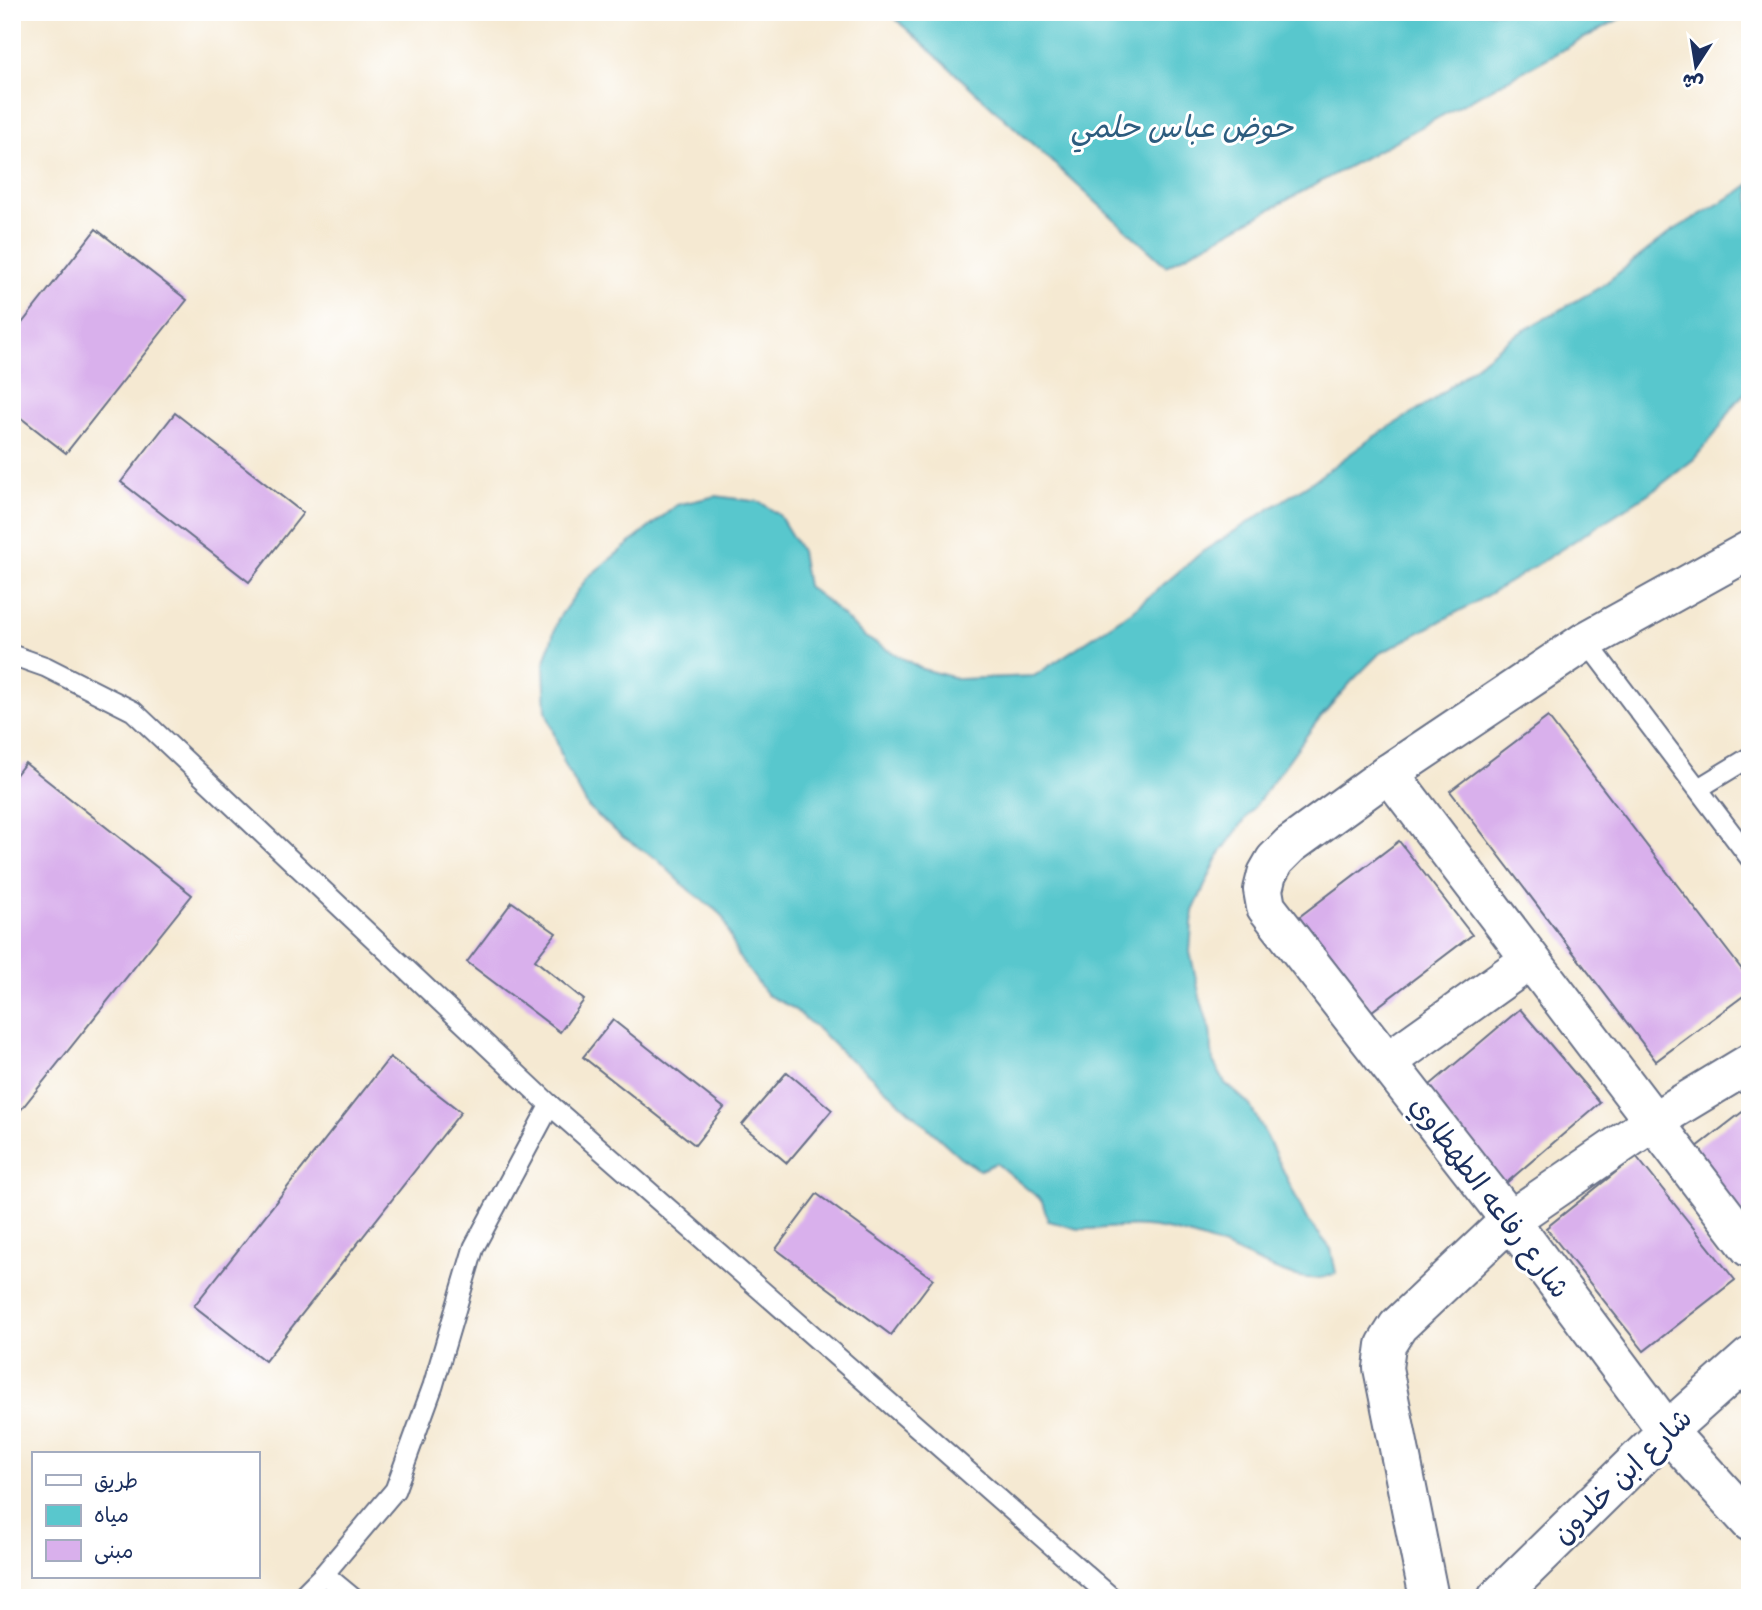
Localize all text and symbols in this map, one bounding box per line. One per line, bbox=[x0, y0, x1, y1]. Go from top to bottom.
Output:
north arrow bbox=[1660, 32, 1730, 102]
text: ش bbox=[1680, 68, 1705, 96]
water label: حوض عباس حلمي bbox=[1071, 108, 1294, 153]
street label: شارع رفاعه الطهطاوي bbox=[1400, 1089, 1578, 1307]
street label: شارع ابن خلدون bbox=[1545, 1401, 1701, 1553]
legend bbox=[32, 1452, 259, 1578]
text: طريق bbox=[94, 1468, 138, 1494]
text: مياه bbox=[94, 1502, 129, 1528]
text: مبنى bbox=[94, 1538, 133, 1565]

